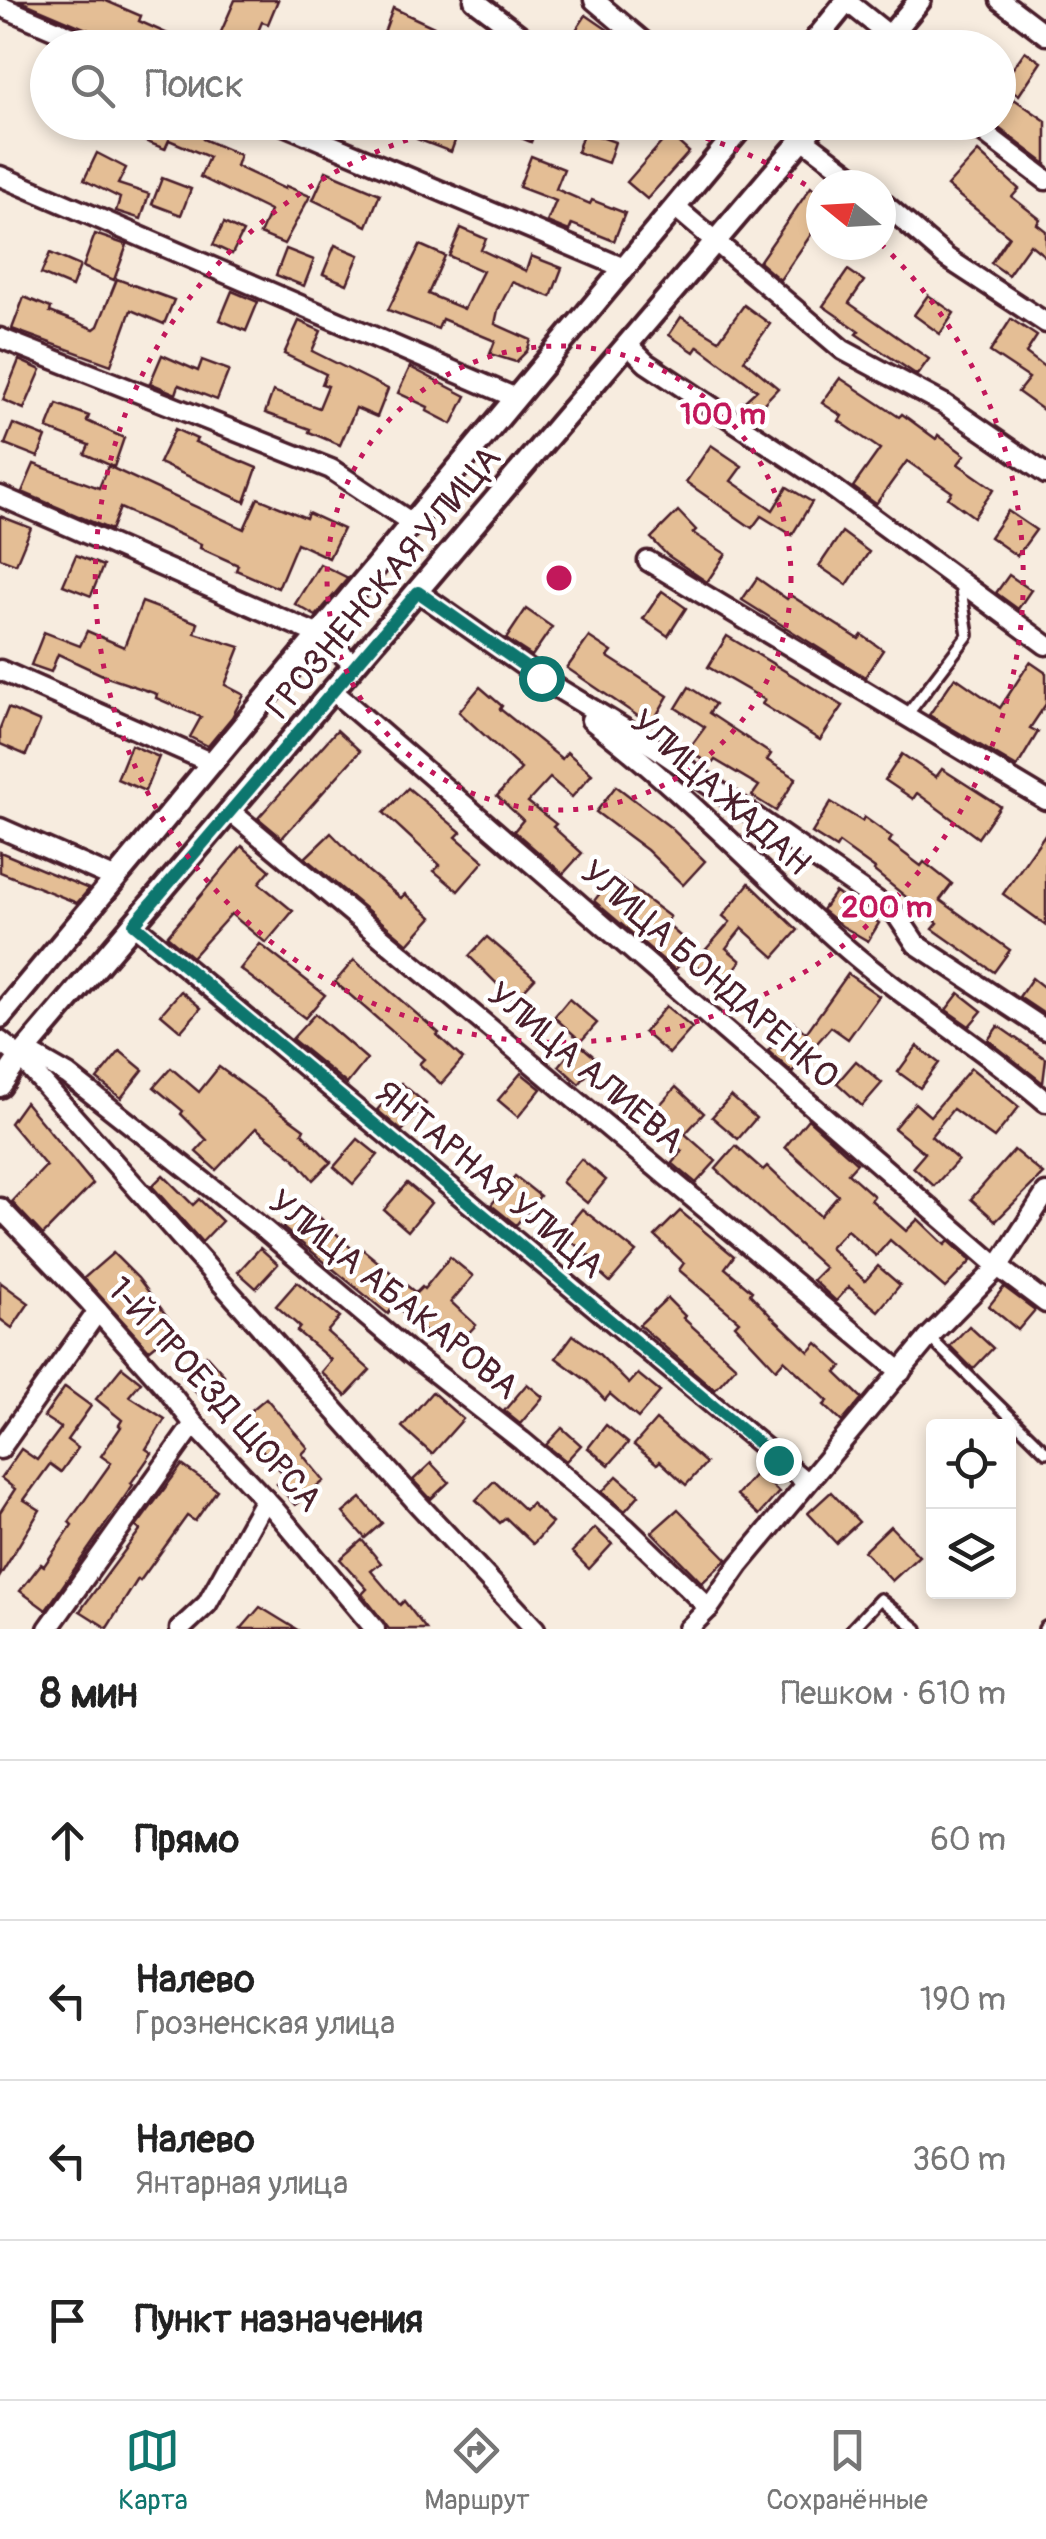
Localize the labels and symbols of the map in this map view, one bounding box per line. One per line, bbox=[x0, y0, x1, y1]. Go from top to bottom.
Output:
north arrow bbox=[806, 170, 896, 260]
text: 100 m bbox=[680, 396, 766, 433]
street label: ГРОЗНЕНСКАЯ УЛИЦА bbox=[257, 437, 511, 728]
centre of rings bbox=[541, 560, 577, 596]
route start bbox=[519, 656, 565, 702]
street label: УЛИЦА ЖАДАН bbox=[621, 700, 820, 885]
street label: УЛИЦА БОНДАРЕНКО bbox=[571, 851, 847, 1099]
text: 200 m bbox=[842, 889, 932, 926]
street label: УЛИЦА АЛИЕВА bbox=[478, 973, 693, 1163]
street label: ЯНТАРНАЯ УЛИЦА bbox=[366, 1071, 613, 1288]
street label: УЛИЦА АБАКАРОВА bbox=[259, 1180, 528, 1409]
street label: 1-Й ПРОЕЗД ЩОРСА bbox=[97, 1268, 331, 1521]
route end bbox=[756, 1438, 802, 1484]

